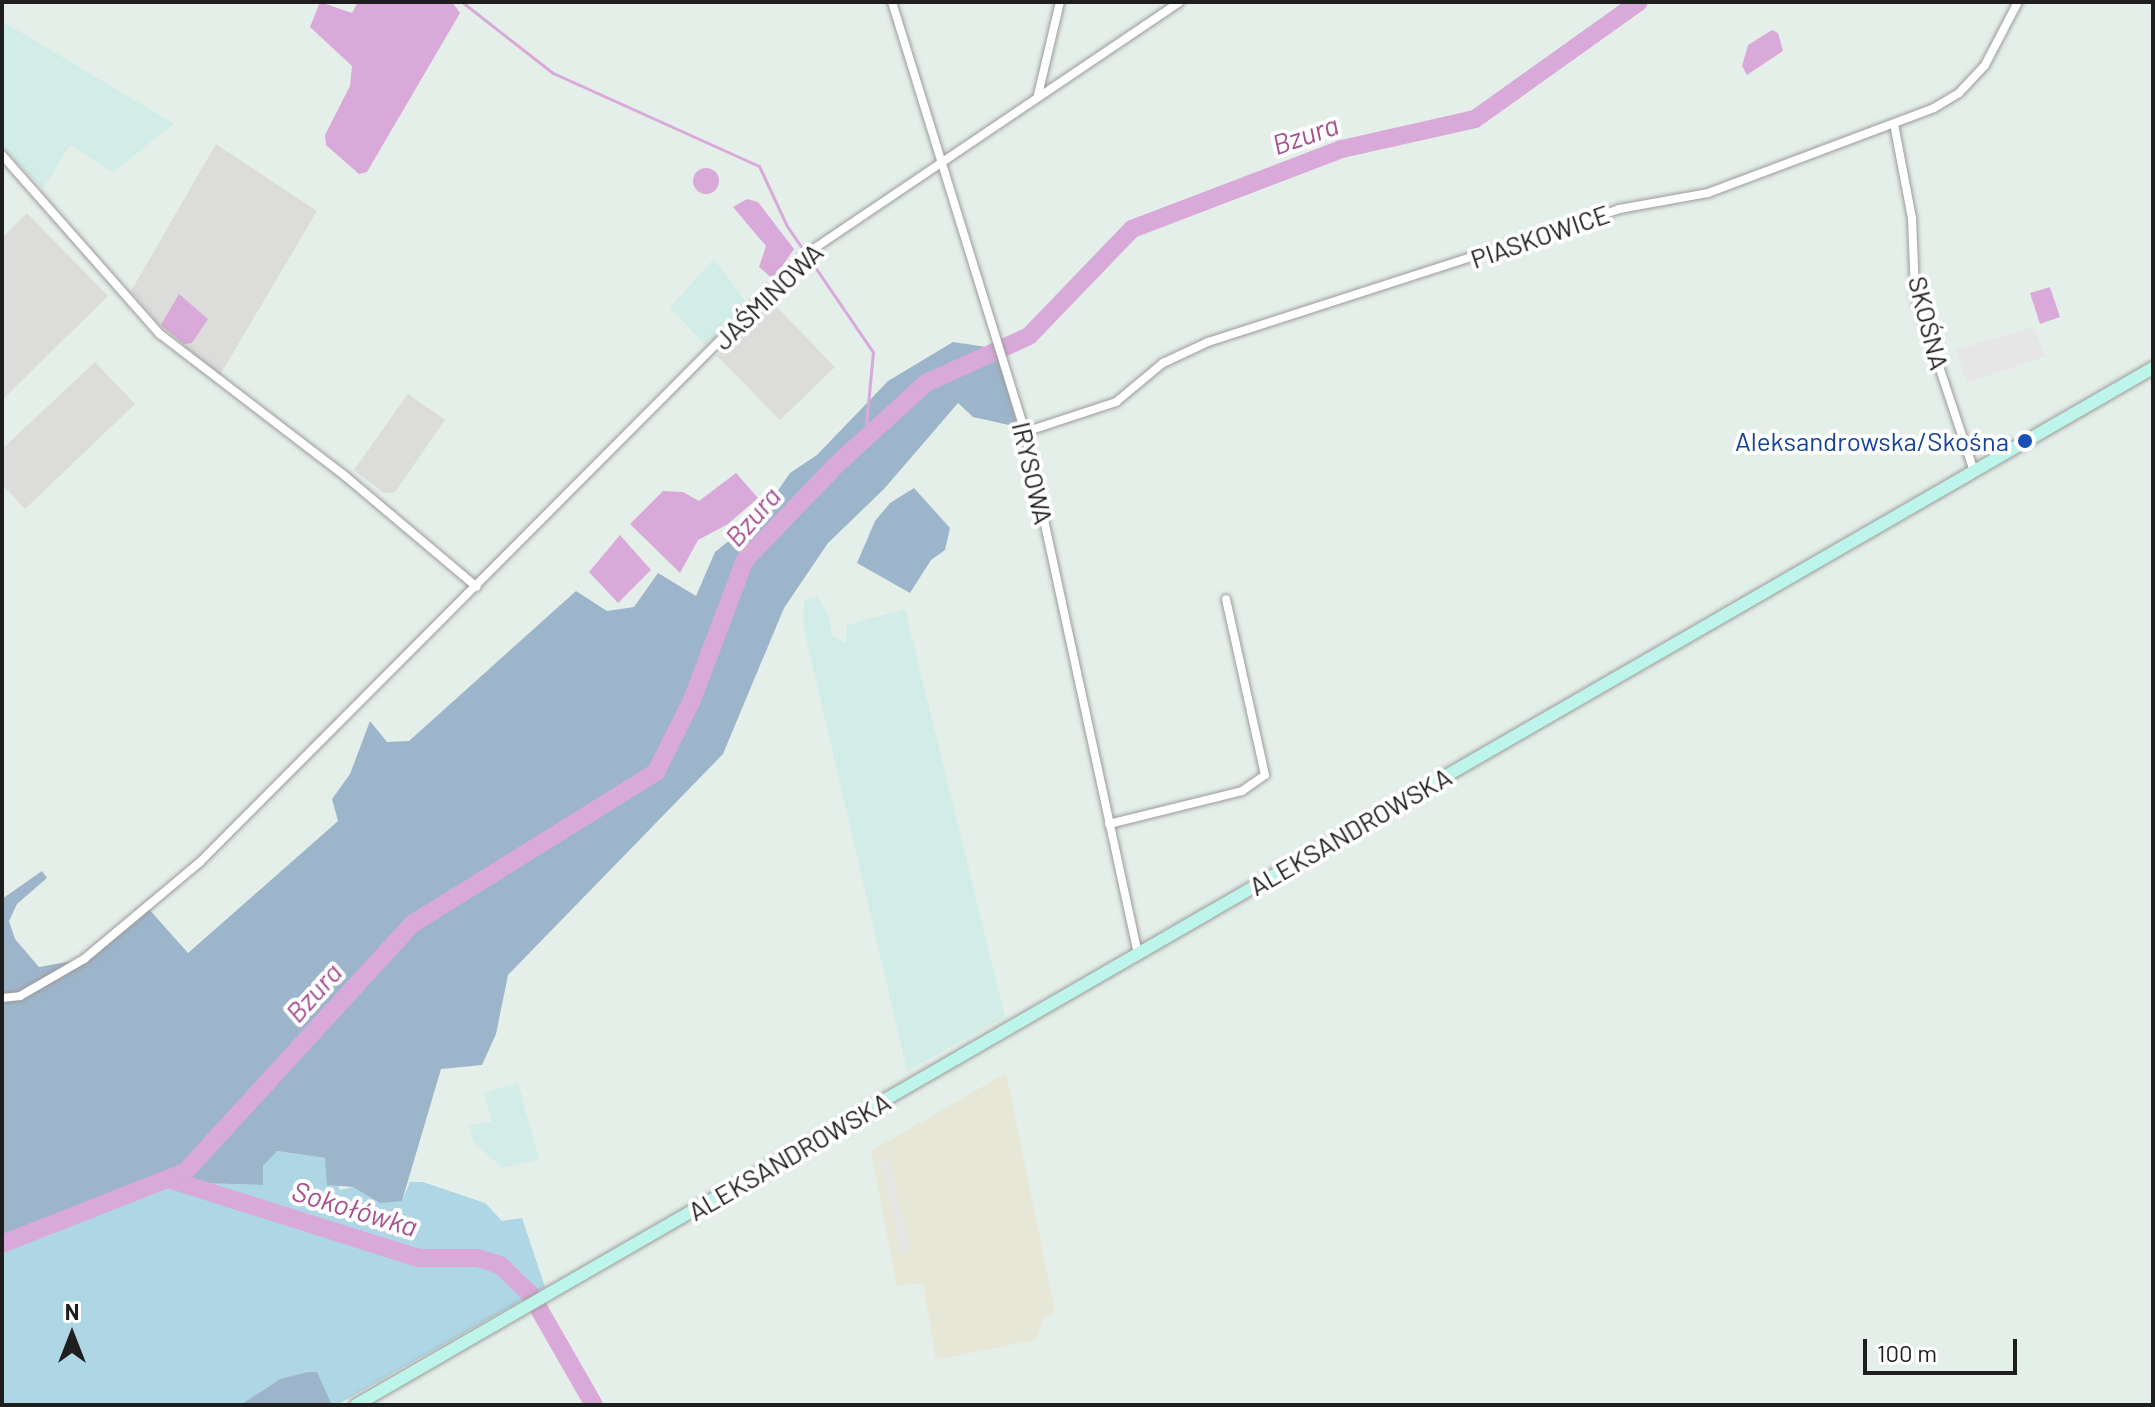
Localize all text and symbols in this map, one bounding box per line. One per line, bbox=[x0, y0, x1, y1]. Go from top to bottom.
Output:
water label: Bzura bbox=[1267, 107, 1343, 161]
street label: PIASKOWICE bbox=[1466, 198, 1614, 274]
street label: JAŚMINOWA bbox=[707, 236, 829, 356]
street label: SKOŚNA bbox=[1902, 273, 1956, 373]
street label: IRYSOWA bbox=[1006, 419, 1060, 527]
place label: Aleksandrowska/Skośna bbox=[1735, 425, 2009, 457]
marker: Aleksandrowska/Skośna bbox=[2016, 432, 2034, 450]
water label: Bzura bbox=[717, 479, 787, 553]
street label: ALEKSANDROWSKA bbox=[1243, 760, 1457, 902]
water label: Bzura bbox=[278, 955, 348, 1029]
street label: ALEKSANDROWSKA bbox=[682, 1085, 896, 1227]
water label: Sokołówka bbox=[288, 1173, 422, 1243]
north arrow bbox=[32, 1295, 112, 1375]
text: N bbox=[65, 1298, 79, 1324]
scale bar bbox=[1867, 1323, 2021, 1373]
text: 100 m bbox=[1877, 1338, 1937, 1367]

